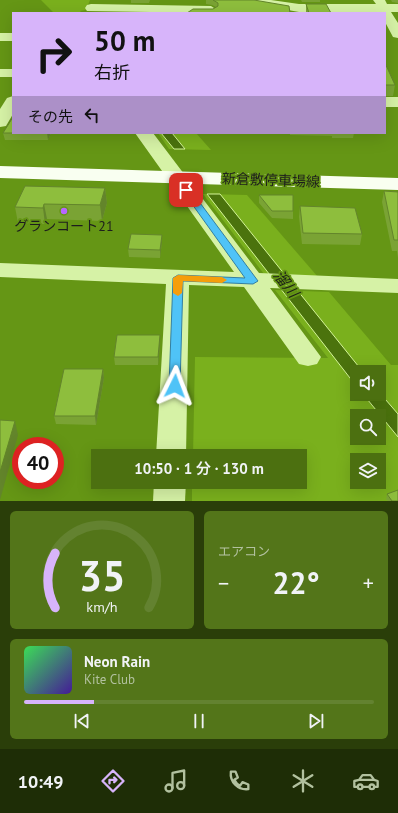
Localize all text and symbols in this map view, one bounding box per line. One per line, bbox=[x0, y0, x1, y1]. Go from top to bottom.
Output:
text: 50 m bbox=[94, 22, 155, 59]
icon: right bbox=[28, 28, 80, 80]
text: 右折 bbox=[94, 61, 130, 84]
icon: left bbox=[81, 104, 103, 126]
text: その先 bbox=[28, 107, 73, 126]
street label: 新倉敷停車場線 bbox=[222, 169, 320, 191]
pin bbox=[169, 173, 203, 207]
icon: arrive bbox=[175, 179, 197, 201]
marker: グランコート21 bbox=[59, 206, 69, 216]
place label: グランコート21 bbox=[14, 217, 114, 235]
water label: 溜川 bbox=[270, 266, 304, 303]
position arrow bbox=[154, 365, 196, 407]
map controls bbox=[350, 365, 386, 489]
button: sound bbox=[350, 365, 386, 401]
button: search bbox=[350, 409, 386, 445]
speed limit sign: 40 bbox=[12, 437, 64, 489]
button: layers bbox=[350, 453, 386, 489]
text: 10:50 · 1 分 · 130 m bbox=[134, 459, 264, 478]
text: エアコン bbox=[218, 543, 270, 560]
text: 35 bbox=[78, 549, 126, 602]
text: 22° bbox=[272, 563, 320, 602]
text: − bbox=[218, 569, 229, 597]
text: + bbox=[363, 569, 374, 597]
text: km/h bbox=[86, 597, 118, 616]
text: Neon Rain bbox=[84, 652, 150, 671]
text: Kite Club bbox=[84, 671, 135, 688]
icon: previous bbox=[71, 710, 93, 732]
icon: pause bbox=[188, 710, 210, 732]
icon: next bbox=[305, 710, 327, 732]
icon: directions bbox=[99, 767, 127, 795]
icon: music bbox=[162, 767, 190, 795]
icon: phone bbox=[225, 767, 253, 795]
icon: climate bbox=[289, 767, 317, 795]
icon: car bbox=[352, 767, 380, 795]
text: 10:49 bbox=[18, 770, 63, 793]

